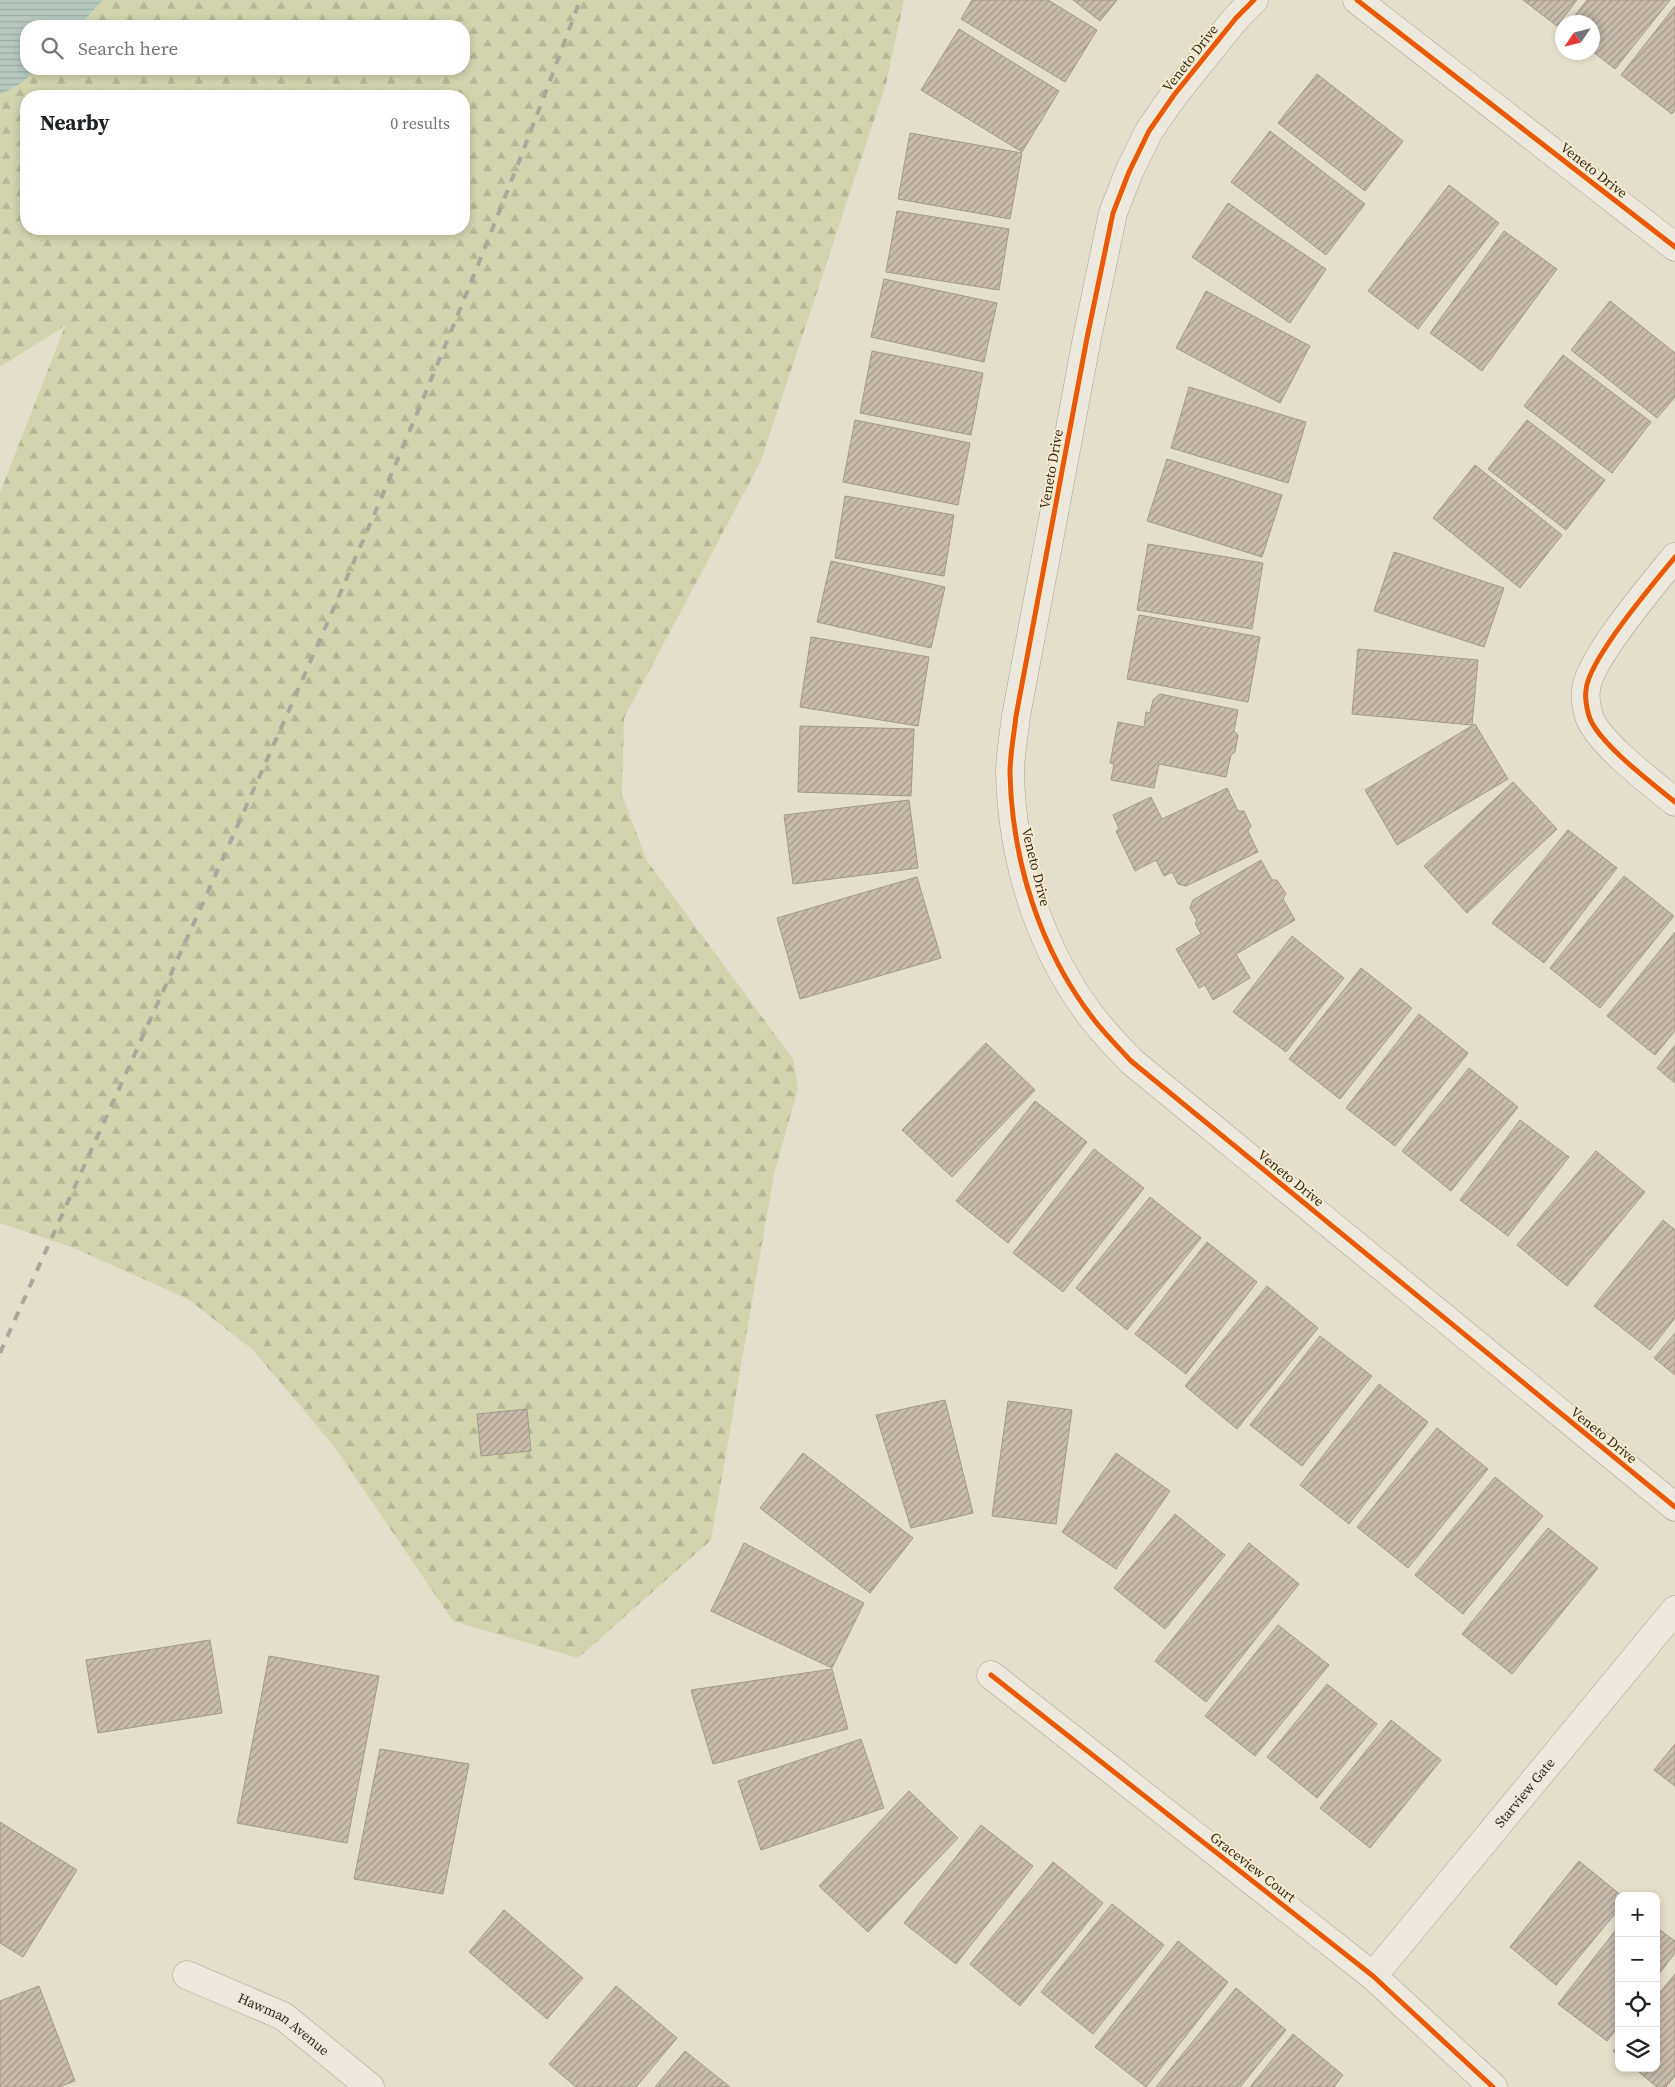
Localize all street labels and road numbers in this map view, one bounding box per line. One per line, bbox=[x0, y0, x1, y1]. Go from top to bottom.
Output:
street label: Veneto Drive bbox=[1157, 20, 1223, 96]
street label: Veneto Drive bbox=[1556, 137, 1632, 203]
street label: Veneto Drive bbox=[1034, 428, 1068, 510]
street label: Veneto Drive bbox=[1017, 826, 1055, 908]
street label: Veneto Drive bbox=[1253, 1145, 1329, 1211]
street label: Veneto Drive bbox=[1566, 1402, 1642, 1468]
street label: Starview Gate bbox=[1490, 1753, 1559, 1832]
street label: Graceview Court bbox=[1206, 1827, 1300, 1907]
street label: Hawman Avenue bbox=[235, 1988, 334, 2060]

